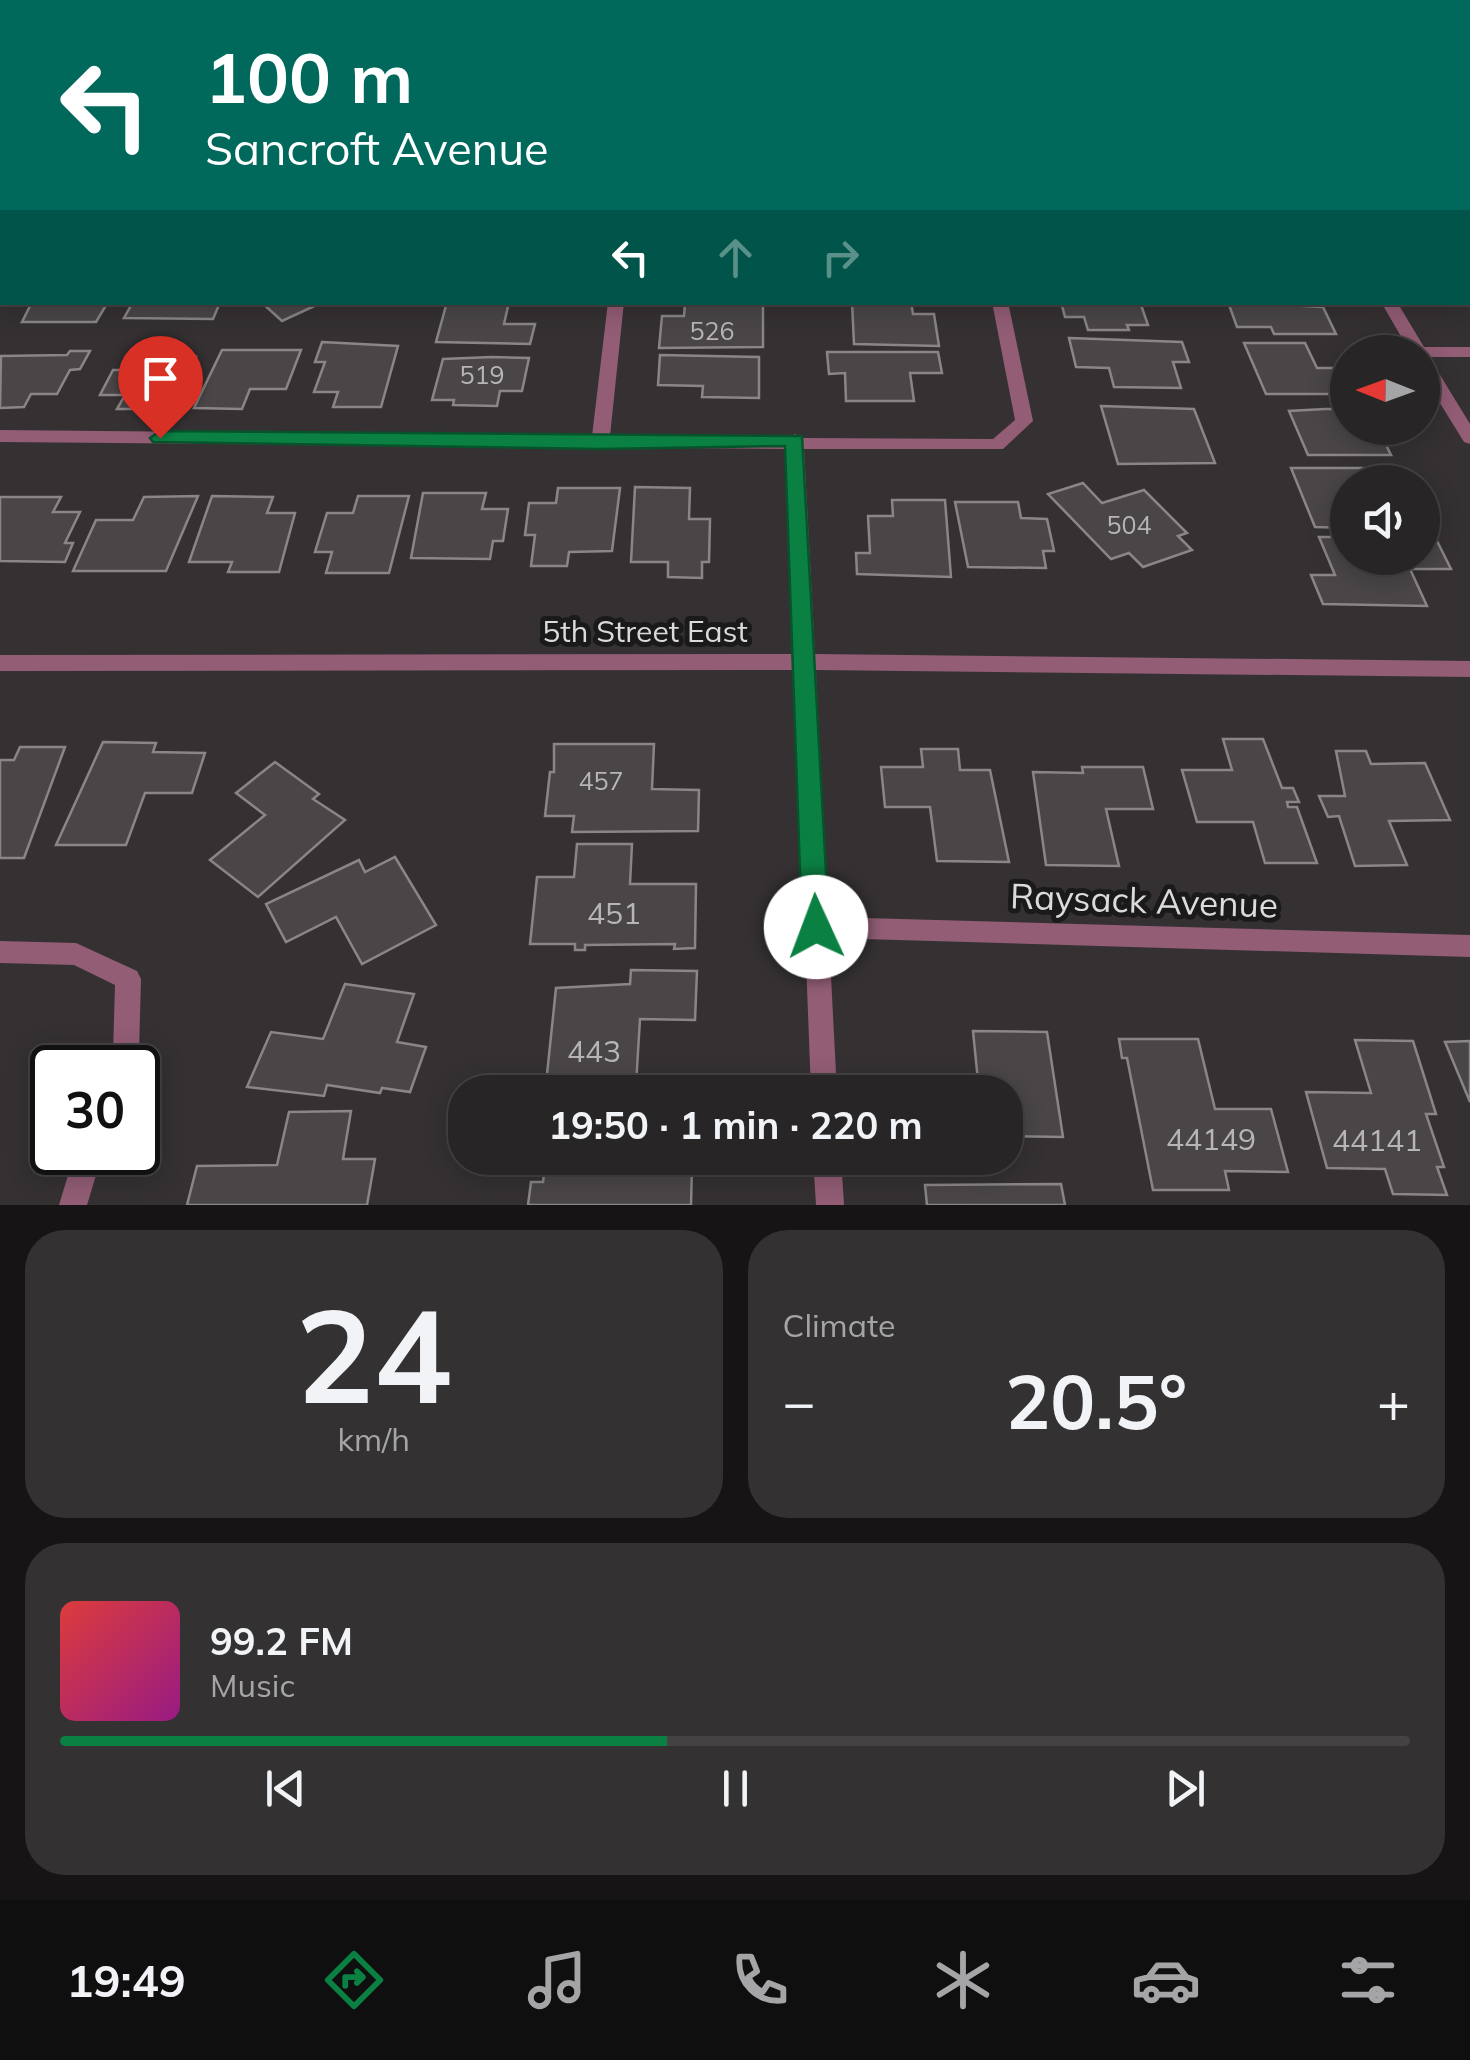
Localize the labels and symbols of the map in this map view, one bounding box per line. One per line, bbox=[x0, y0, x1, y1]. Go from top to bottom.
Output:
house number: 526 bbox=[689, 315, 735, 346]
north arrow bbox=[1330, 335, 1440, 445]
pin bbox=[118, 336, 203, 439]
house number: 519 bbox=[459, 359, 505, 390]
house number: 504 bbox=[1106, 509, 1152, 540]
street label: 5th Street East bbox=[542, 612, 748, 650]
house number: 457 bbox=[578, 765, 624, 796]
street label: Raysack Avenue bbox=[1009, 873, 1279, 927]
position arrow bbox=[764, 875, 868, 979]
house number: 451 bbox=[587, 894, 641, 932]
house number: 443 bbox=[567, 1032, 621, 1070]
speed limit sign: 30 bbox=[30, 1045, 160, 1175]
house number: 44149 bbox=[1166, 1120, 1256, 1158]
house number: 44141 bbox=[1332, 1121, 1422, 1159]

